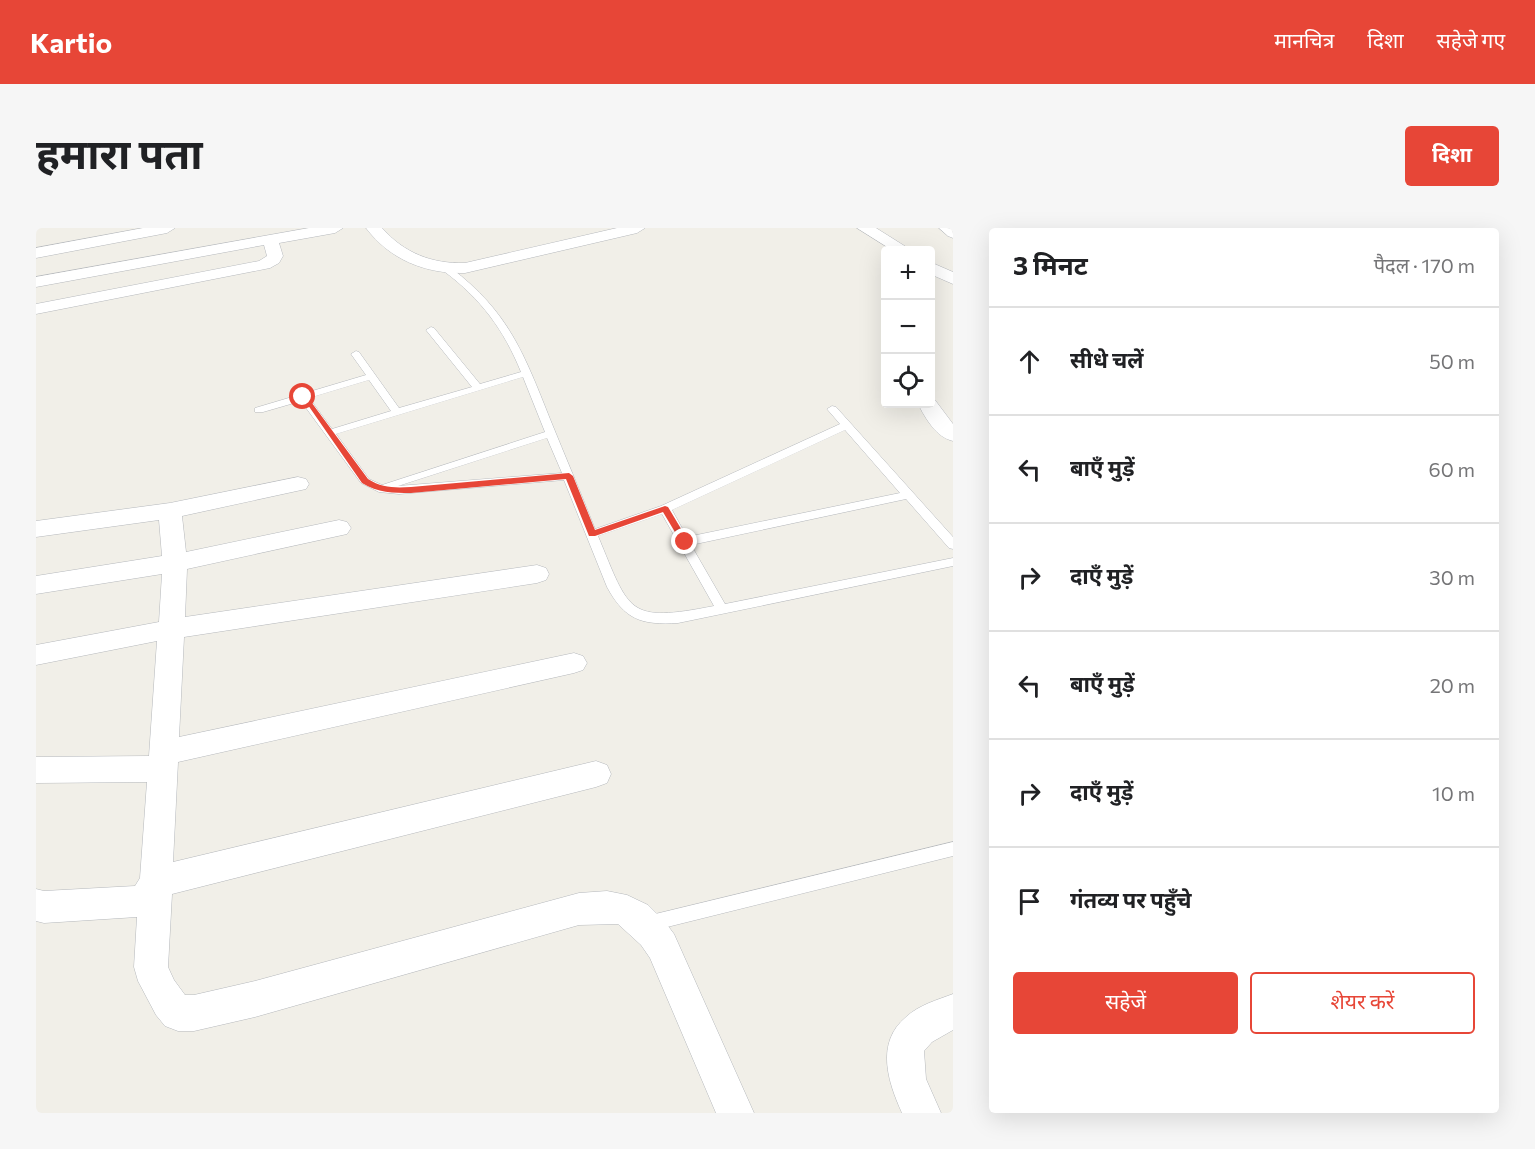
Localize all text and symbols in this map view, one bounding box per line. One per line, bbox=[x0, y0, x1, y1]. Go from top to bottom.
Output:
text: Kartio bbox=[30, 25, 112, 59]
text: मानचित्र bbox=[1274, 27, 1334, 52]
text: दिशा bbox=[1367, 27, 1404, 52]
text: सहेजे गए bbox=[1437, 27, 1505, 52]
text: हमारा पता bbox=[36, 126, 203, 178]
button: दिशा bbox=[1405, 126, 1499, 186]
map controls bbox=[881, 246, 935, 408]
button: + bbox=[881, 246, 935, 300]
text: 3 मिनट bbox=[1013, 249, 1088, 280]
text: पैदल · 170 m bbox=[1374, 253, 1475, 277]
button: − bbox=[881, 300, 935, 354]
icon: ahead bbox=[1013, 345, 1046, 378]
text: सीधे चलें bbox=[1070, 346, 1144, 373]
text: 50 m bbox=[1429, 349, 1475, 373]
button: locate bbox=[881, 354, 935, 408]
route start bbox=[289, 383, 315, 409]
icon: left bbox=[1013, 453, 1046, 486]
text: बाएँ मुड़ें bbox=[1070, 454, 1135, 481]
text: 60 m bbox=[1429, 457, 1475, 481]
route end bbox=[671, 528, 697, 554]
icon: right bbox=[1013, 561, 1046, 594]
text: दाएँ मुड़ें bbox=[1070, 562, 1133, 589]
text: 30 m bbox=[1429, 565, 1475, 589]
icon: left bbox=[1013, 669, 1046, 702]
text: बाएँ मुड़ें bbox=[1070, 670, 1135, 697]
text: 20 m bbox=[1430, 673, 1475, 697]
icon: right bbox=[1013, 777, 1046, 810]
text: दाएँ मुड़ें bbox=[1070, 778, 1133, 805]
text: 10 m bbox=[1432, 781, 1475, 805]
icon: arrive bbox=[1013, 885, 1046, 918]
text: गंतव्य पर पहुँचे bbox=[1070, 886, 1192, 913]
button: सहेजें bbox=[1013, 972, 1238, 1034]
button: शेयर करें bbox=[1250, 972, 1475, 1034]

